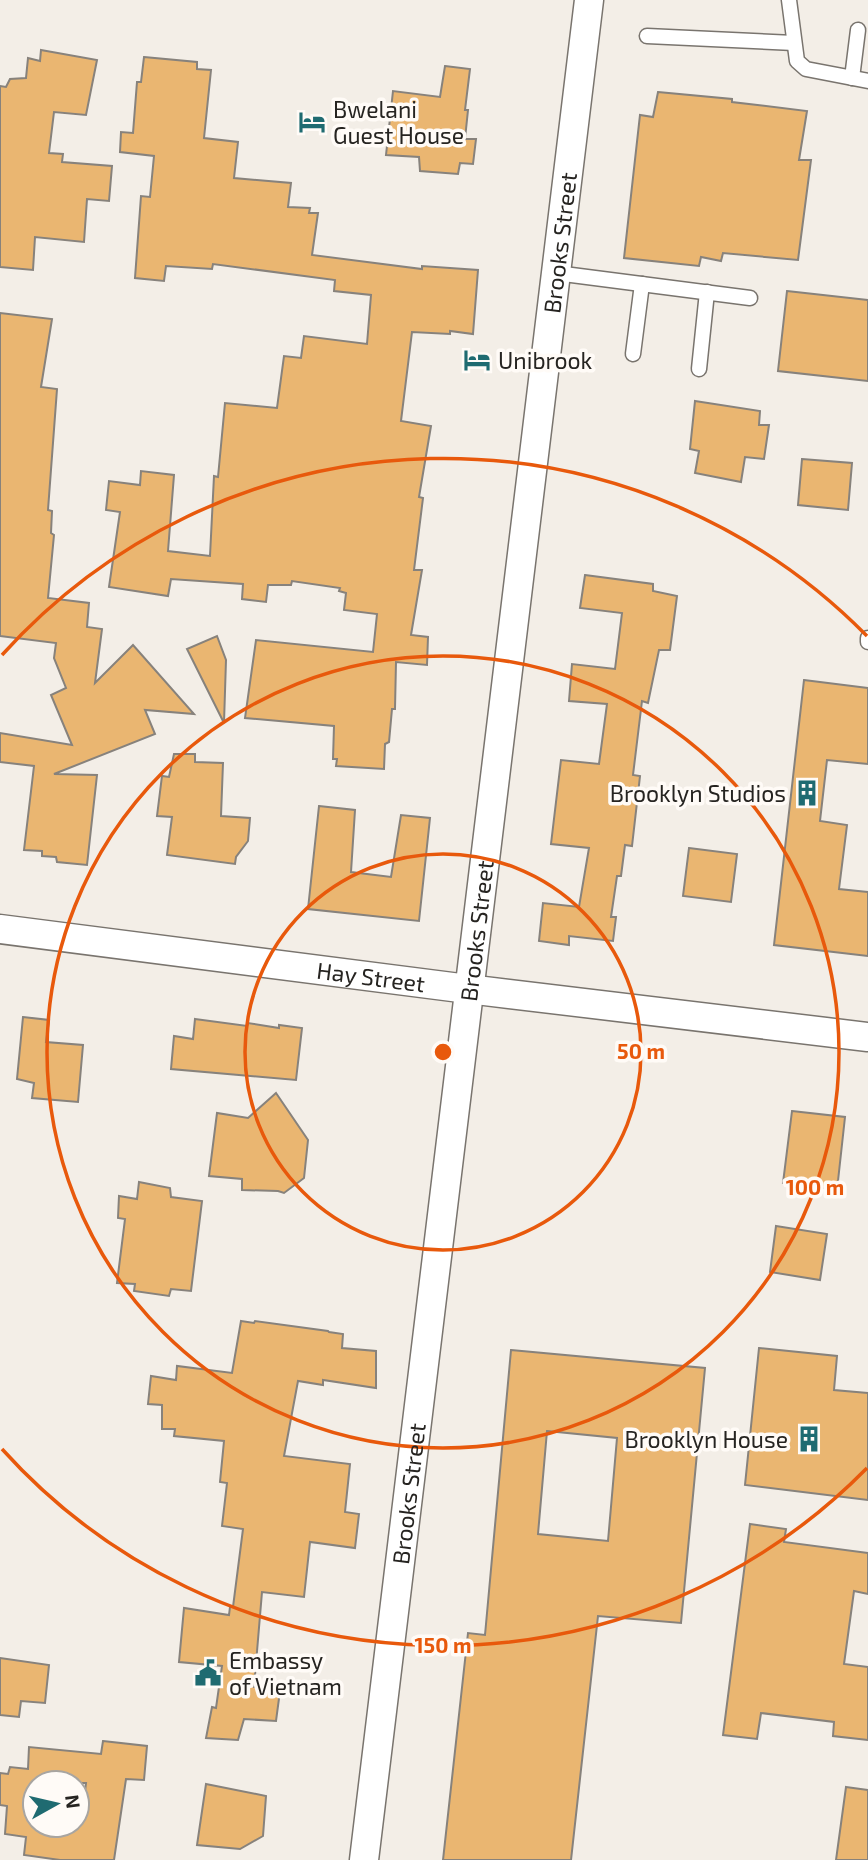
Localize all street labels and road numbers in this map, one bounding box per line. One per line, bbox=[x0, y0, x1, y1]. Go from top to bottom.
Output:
street label: Brooks Street bbox=[537, 170, 582, 315]
street label: Brooks Street bbox=[454, 858, 499, 1003]
street label: Hay Street bbox=[315, 956, 427, 997]
street label: Brooks Street bbox=[386, 1421, 431, 1566]

